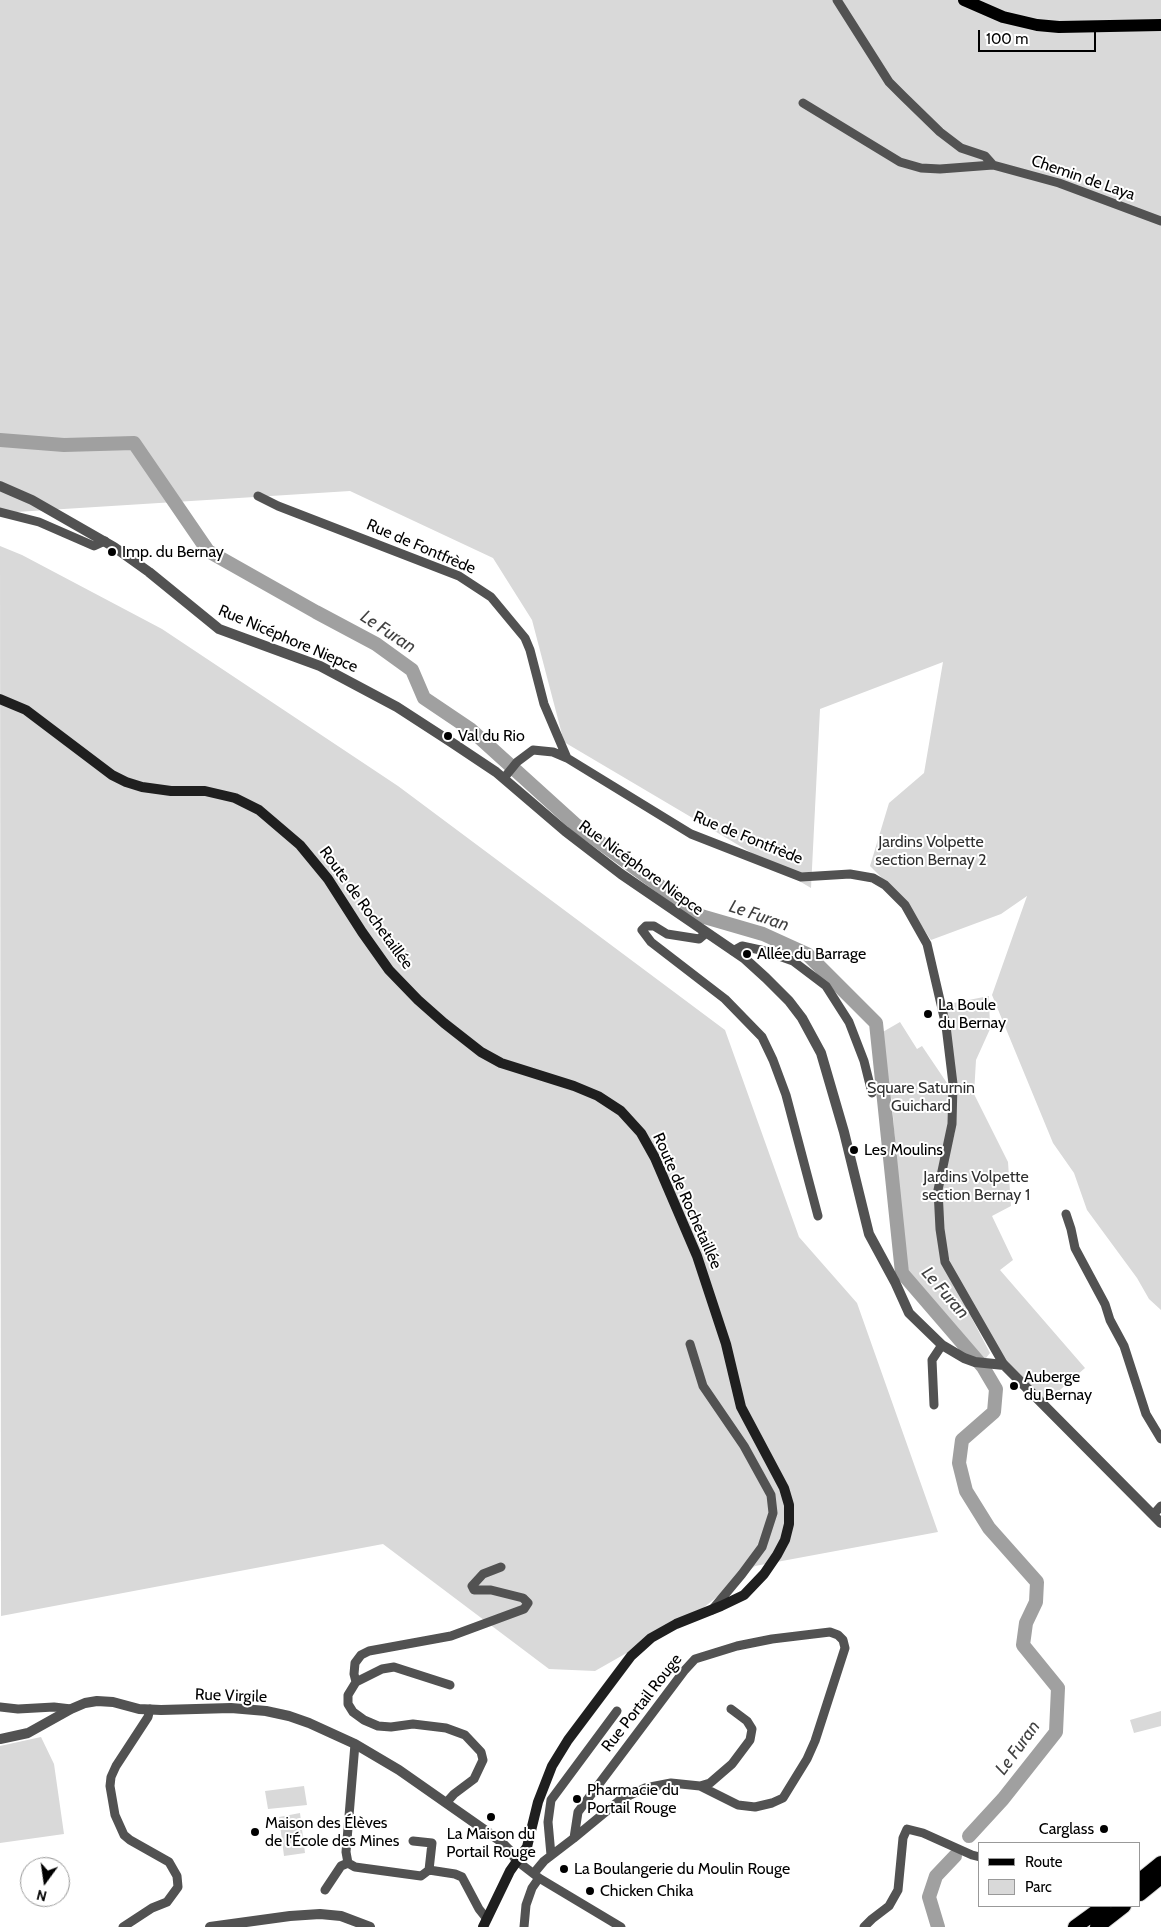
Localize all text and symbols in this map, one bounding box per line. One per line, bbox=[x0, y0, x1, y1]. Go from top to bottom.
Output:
scale bar bbox=[981, 20, 1098, 52]
text: 100 m bbox=[986, 30, 1028, 48]
street label: Chemin de Laya bbox=[1029, 151, 1137, 205]
street label: Rue de Fontfrède bbox=[364, 515, 478, 579]
place label: Imp. du Bernay bbox=[122, 542, 224, 562]
marker: Imp. du Bernay bbox=[106, 546, 118, 558]
street label: Rue Nicéphore Niepce bbox=[215, 601, 361, 677]
water label: Le Furan bbox=[356, 606, 420, 658]
place label: Val du Rio bbox=[458, 726, 525, 746]
marker: Val du Rio bbox=[442, 730, 454, 742]
street label: Rue de Fontfrède bbox=[690, 807, 806, 869]
street label: Rue Nicéphore Niepce bbox=[575, 816, 707, 920]
park label: Jardins Volpette section Bernay 2 bbox=[875, 832, 987, 870]
street label: Route de Rochetaillée bbox=[315, 843, 417, 973]
water label: Le Furan bbox=[726, 896, 792, 936]
place label: Allée du Barrage bbox=[757, 944, 866, 964]
marker: Allée du Barrage bbox=[741, 948, 753, 960]
place label: La Boule du Bernay bbox=[938, 995, 1006, 1033]
marker: La Boule du Bernay bbox=[922, 1008, 934, 1020]
park label: Square Saturnin Guichard bbox=[867, 1078, 975, 1116]
street label: Route de Rochetaillée bbox=[648, 1130, 726, 1272]
place label: Les Moulins bbox=[864, 1140, 943, 1160]
marker: Les Moulins bbox=[848, 1144, 860, 1156]
park label: Jardins Volpette section Bernay 1 bbox=[922, 1167, 1030, 1205]
water label: Le Furan bbox=[917, 1263, 973, 1323]
place label: Auberge du Bernay bbox=[1024, 1367, 1092, 1405]
marker: Auberge du Bernay bbox=[1008, 1380, 1020, 1392]
street label: Rue Portail Rouge bbox=[598, 1650, 686, 1756]
street label: Rue Virgile bbox=[195, 1685, 267, 1707]
water label: Le Furan bbox=[991, 1717, 1045, 1779]
place label: Pharmacie du Portail Rouge bbox=[587, 1780, 679, 1818]
marker: Pharmacie du Portail Rouge bbox=[571, 1793, 583, 1805]
marker: La Maison du Portail Rouge bbox=[485, 1811, 497, 1823]
place label: Maison des Élèves de l'École des Mines bbox=[265, 1813, 399, 1851]
place label: Carglass bbox=[1039, 1819, 1094, 1839]
marker: Carglass bbox=[1098, 1823, 1110, 1835]
place label: La Maison du Portail Rouge bbox=[446, 1824, 536, 1862]
marker: Maison des Élèves de l'École des Mines bbox=[249, 1826, 261, 1838]
legend bbox=[978, 1842, 1141, 1907]
text: Route bbox=[1025, 1853, 1063, 1871]
north arrow bbox=[20, 1857, 70, 1907]
place label: La Boulangerie du Moulin Rouge bbox=[574, 1859, 790, 1879]
marker: La Boulangerie du Moulin Rouge bbox=[558, 1863, 570, 1875]
text: Parc bbox=[1025, 1878, 1052, 1896]
place label: Chicken Chika bbox=[600, 1881, 693, 1901]
marker: Chicken Chika bbox=[584, 1885, 596, 1897]
text: N bbox=[35, 1886, 49, 1906]

